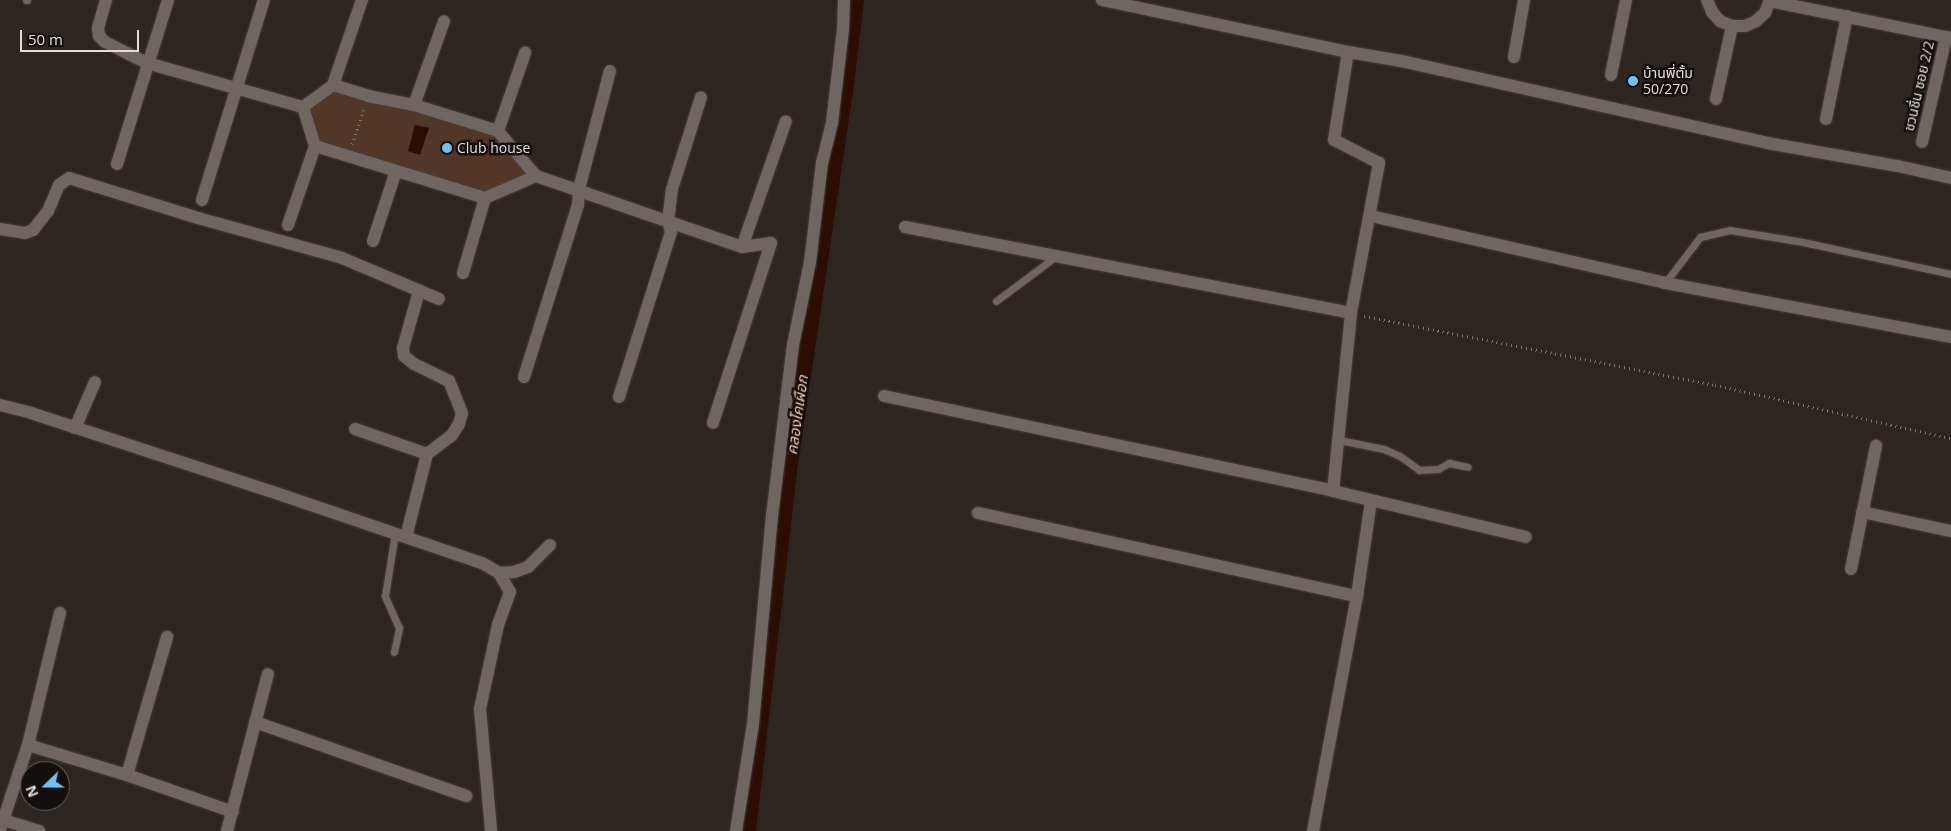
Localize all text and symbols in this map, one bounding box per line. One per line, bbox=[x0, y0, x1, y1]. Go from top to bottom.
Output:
scale bar bbox=[22, 20, 141, 52]
text: 50 m bbox=[28, 29, 63, 49]
street label: ชวนชื่น ซอย 2/2 bbox=[1900, 39, 1938, 133]
place label: บ้านพี่ตั้ม 50/270 bbox=[1643, 65, 1693, 98]
marker: บ้านพี่ตั้ม 50/270 bbox=[1627, 75, 1639, 87]
place label: Club house bbox=[457, 140, 530, 156]
marker: Club house bbox=[441, 142, 453, 154]
water label: คลองโคเผือก bbox=[783, 374, 811, 456]
north arrow bbox=[20, 761, 70, 811]
text: N bbox=[21, 783, 43, 800]

